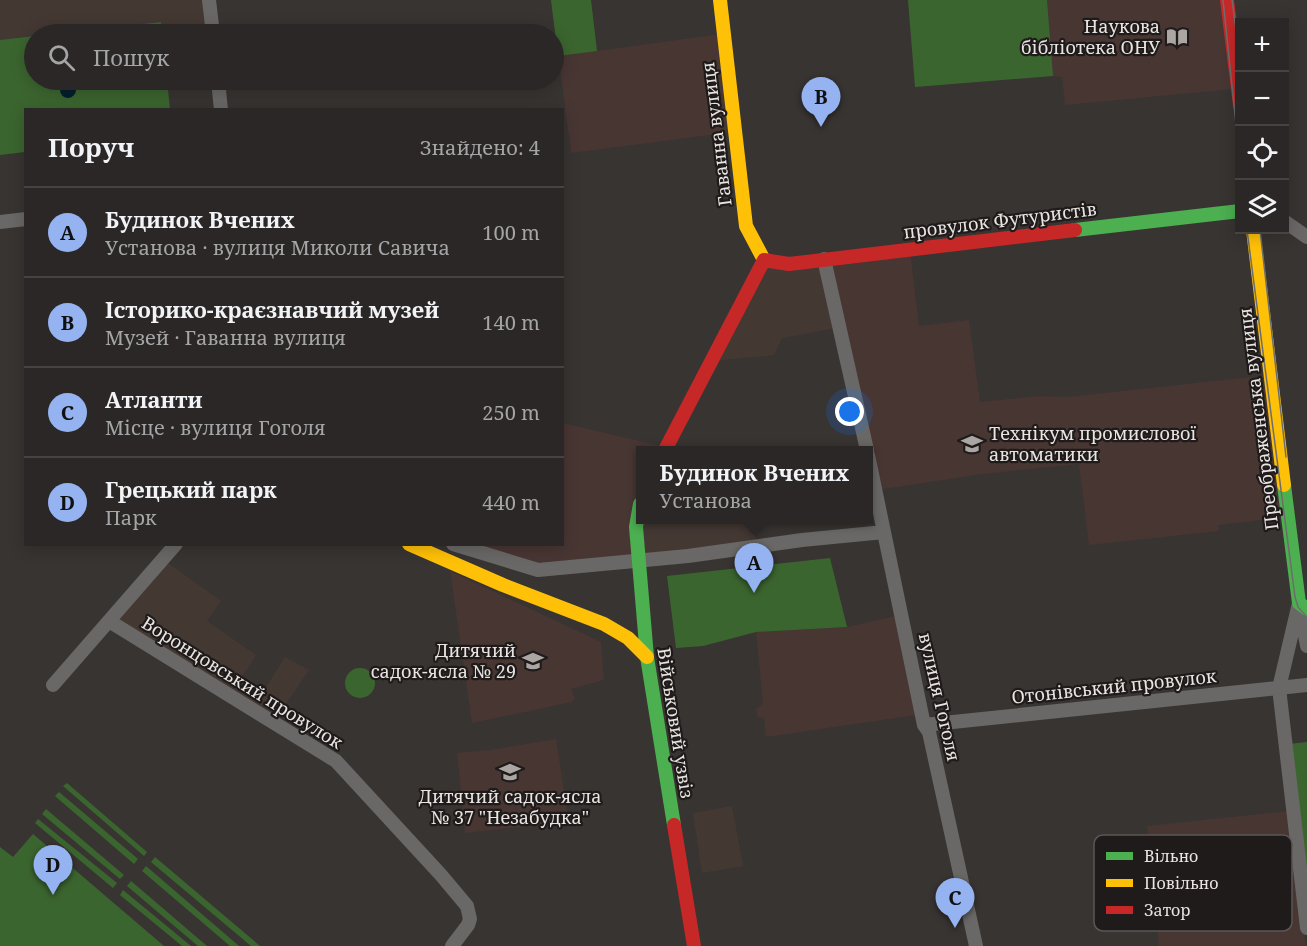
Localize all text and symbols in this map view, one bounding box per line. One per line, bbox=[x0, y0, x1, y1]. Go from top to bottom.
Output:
place label: Наукова бібліотека ОНУ bbox=[1021, 14, 1160, 59]
map controls bbox=[1235, 18, 1289, 234]
button: + bbox=[1235, 18, 1289, 72]
search box bbox=[24, 24, 564, 90]
library icon: Наукова бібліотека ОНУ bbox=[1165, 25, 1189, 49]
icon: search bbox=[45, 41, 78, 74]
text: Пошук bbox=[93, 42, 169, 72]
street label: Гаванна вулиця bbox=[695, 61, 737, 208]
button: − bbox=[1235, 72, 1289, 126]
pin: B bbox=[802, 78, 840, 127]
button: locate bbox=[1235, 126, 1289, 180]
text: Поруч bbox=[48, 129, 134, 165]
text: Знайдено: 4 bbox=[420, 134, 540, 161]
button: layers bbox=[1235, 180, 1289, 234]
street label: провулок Футуристів bbox=[902, 196, 1098, 244]
text: Будинок Вчених bbox=[105, 204, 295, 234]
text: A bbox=[60, 219, 75, 246]
text: 100 m bbox=[482, 219, 540, 246]
text: Установа · вулиця Миколи Савича bbox=[105, 234, 450, 261]
text: Історико-краєзнавчий музей bbox=[105, 294, 439, 324]
street label: Преображенська вулиця bbox=[1232, 307, 1284, 532]
text: B bbox=[61, 309, 74, 336]
text: 140 m bbox=[482, 309, 540, 336]
text: Музей · Гаванна вулиця bbox=[105, 324, 346, 351]
text: Атланти bbox=[105, 384, 203, 414]
your location bbox=[835, 397, 864, 426]
text: C bbox=[61, 399, 74, 426]
text: 250 m bbox=[482, 399, 540, 426]
text: Місце · вулиця Гоголя bbox=[105, 414, 326, 441]
place label: Технікум промислової автоматики bbox=[989, 421, 1197, 466]
school or university icon: Технікум промислової автоматики bbox=[960, 432, 984, 456]
popup bbox=[636, 446, 873, 524]
text: Будинок Вчених bbox=[660, 457, 849, 487]
text: Грецький парк bbox=[105, 474, 277, 504]
text: Установа bbox=[660, 487, 752, 514]
text: D bbox=[60, 489, 75, 516]
text: 440 m bbox=[482, 489, 540, 516]
text: Парк bbox=[105, 504, 157, 531]
pin: A bbox=[734, 544, 774, 593]
street label: Воронцовський провулок bbox=[138, 610, 348, 754]
street label: вулиця Гоголя bbox=[914, 630, 966, 763]
place label: Дитячий садок-ясла № 29 bbox=[371, 638, 516, 683]
street label: Військовий узвіз bbox=[652, 646, 700, 800]
school or university icon: Дитячий садок-ясла № 29 bbox=[521, 649, 545, 673]
street label: Отонівський провулок bbox=[1010, 663, 1218, 709]
school or university icon: Дитячий садок-ясла № 37 "Незабудка" bbox=[498, 760, 522, 784]
place label: Дитячий садок-ясла № 37 "Незабудка" bbox=[419, 784, 601, 829]
legend bbox=[1094, 835, 1292, 931]
text: Вільно bbox=[1144, 845, 1198, 867]
pin: D bbox=[34, 846, 72, 895]
text: Повільно bbox=[1144, 872, 1219, 894]
pin: C bbox=[936, 878, 974, 928]
text: Затор bbox=[1144, 899, 1191, 921]

